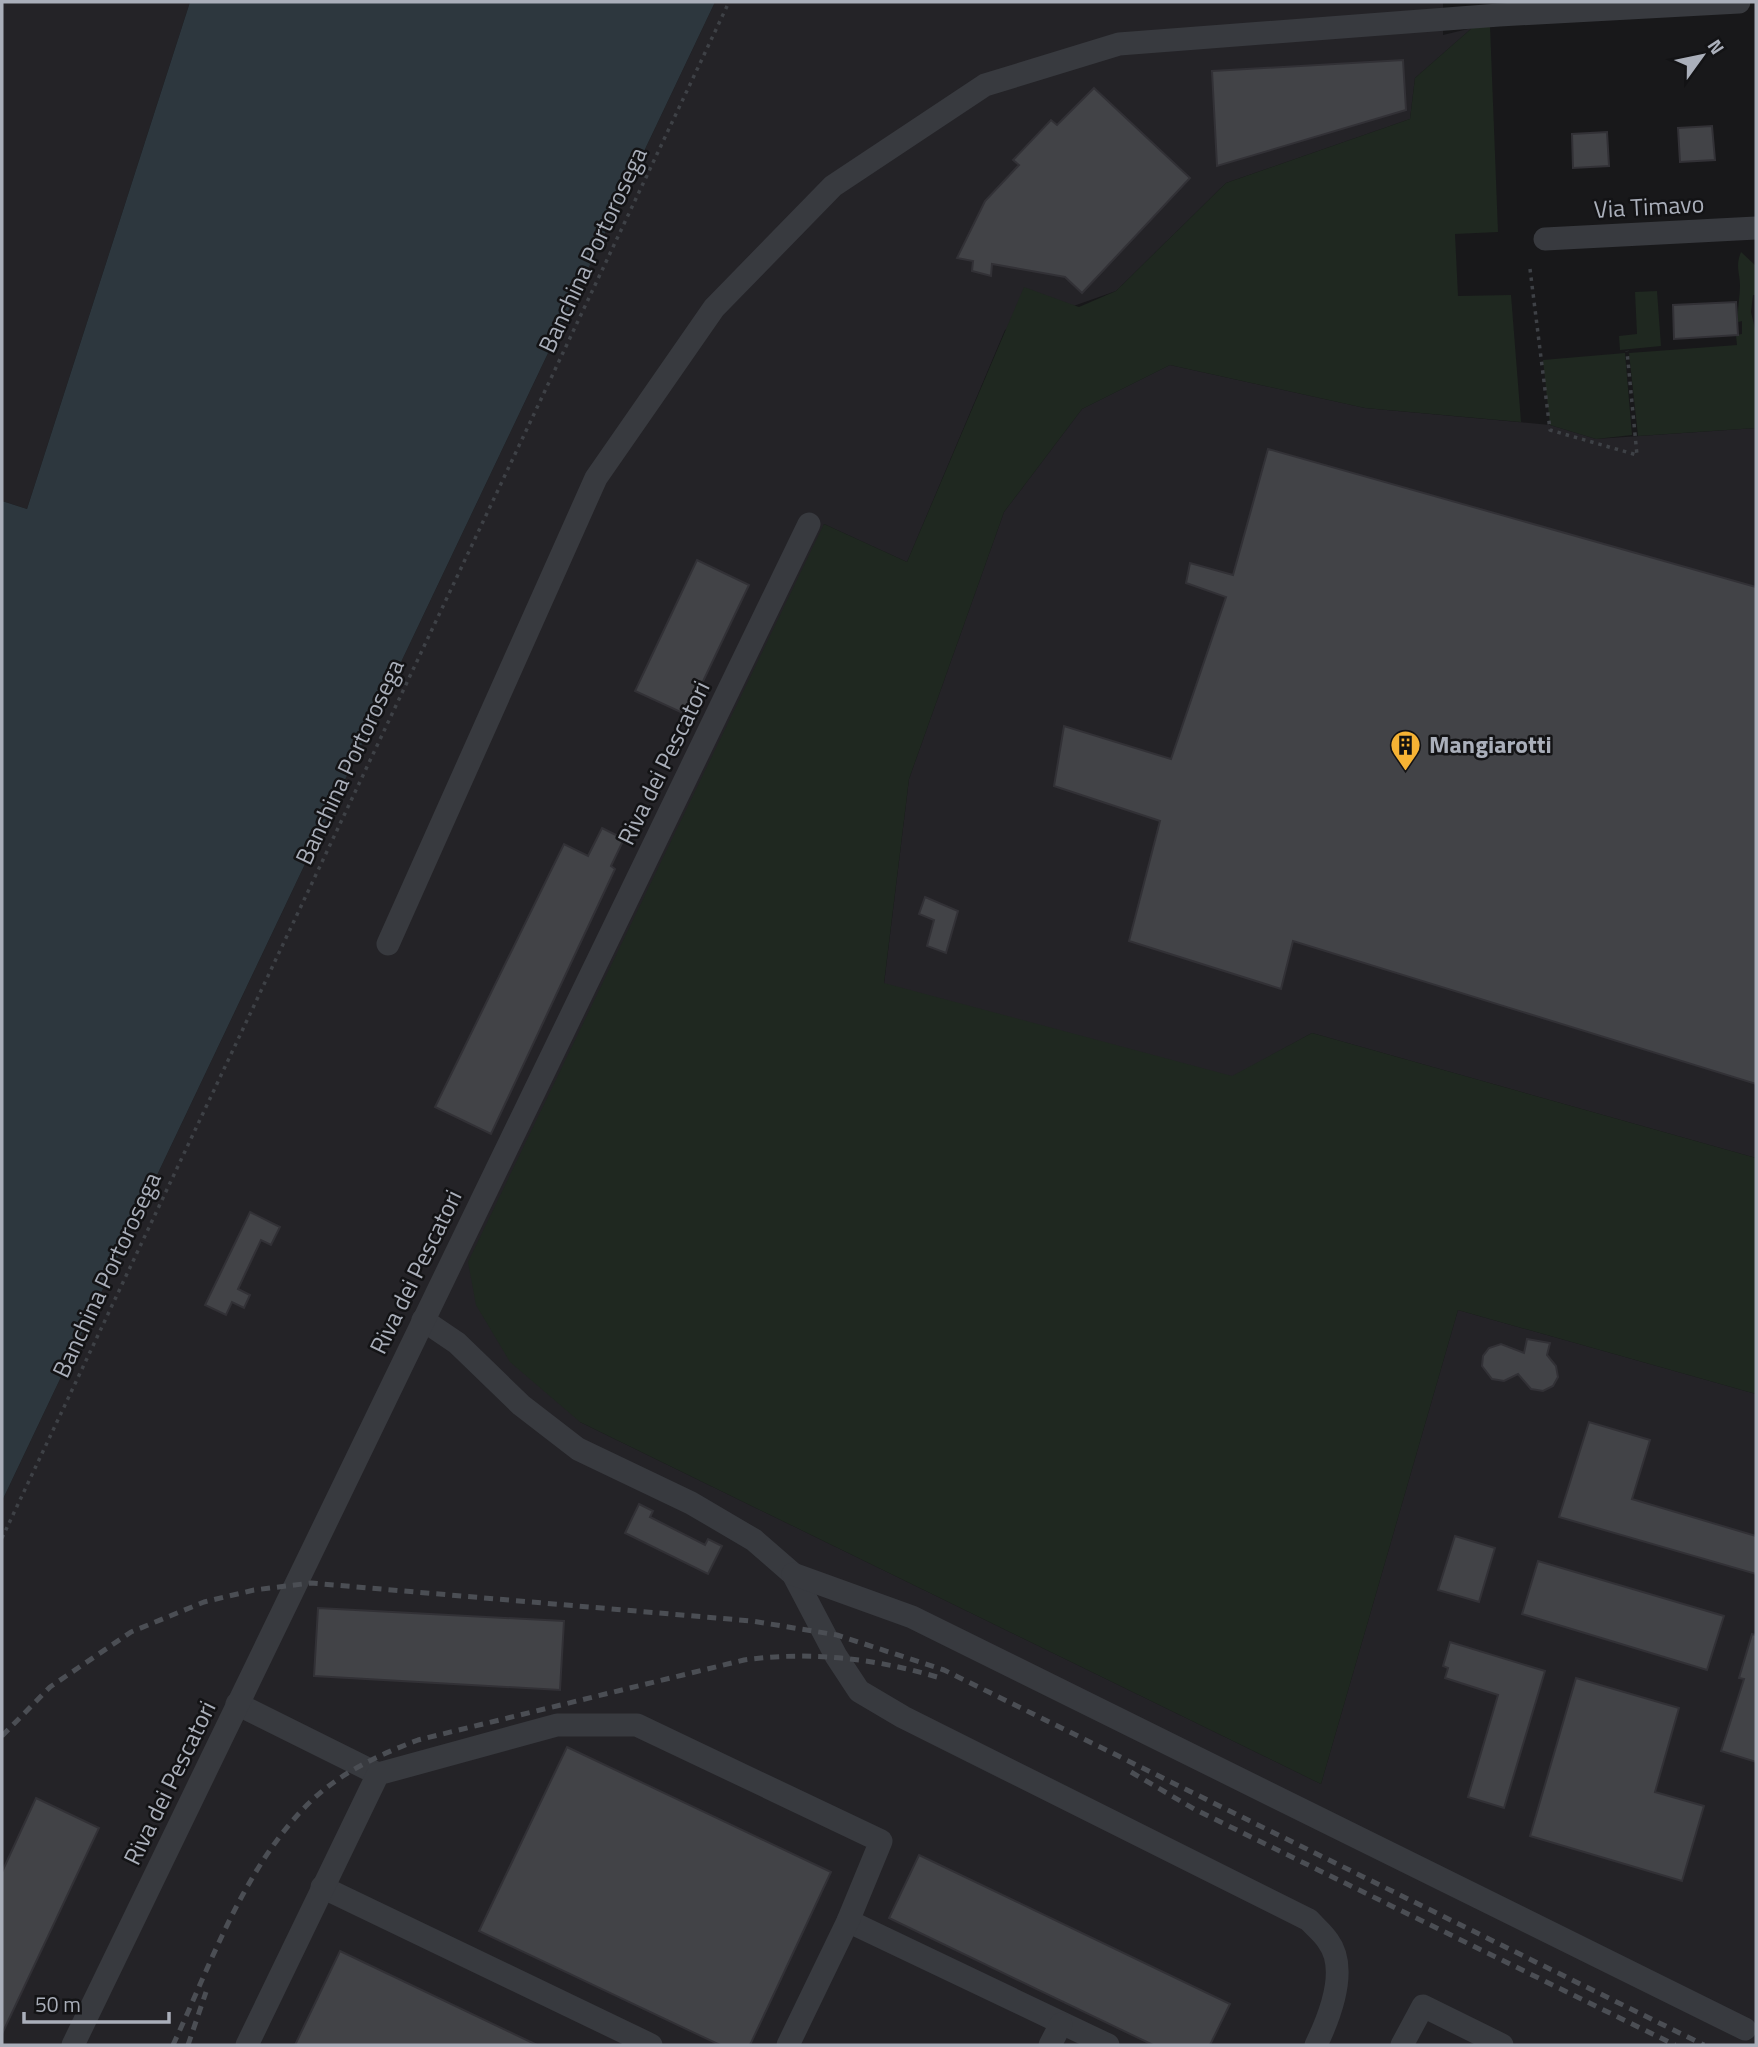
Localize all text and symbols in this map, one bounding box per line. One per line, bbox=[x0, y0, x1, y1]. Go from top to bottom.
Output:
north arrow bbox=[1667, 21, 1737, 91]
text: N bbox=[1701, 33, 1732, 60]
street label: Banchina Portorosega bbox=[529, 141, 656, 358]
street label: Via Timavo bbox=[1593, 185, 1705, 227]
street label: Banchina Portorosega bbox=[286, 653, 413, 870]
street label: Riva dei Pescatori bbox=[608, 674, 718, 851]
place label: Mangiarotti bbox=[1429, 726, 1552, 762]
building icon: Mangiarotti bbox=[1389, 728, 1423, 772]
street label: Banchina Portorosega bbox=[43, 1166, 170, 1383]
street label: Riva dei Pescatori bbox=[360, 1183, 470, 1360]
street label: Riva dei Pescatori bbox=[114, 1694, 224, 1871]
scale bar bbox=[24, 1980, 170, 2024]
text: 50 m bbox=[35, 1988, 81, 2020]

